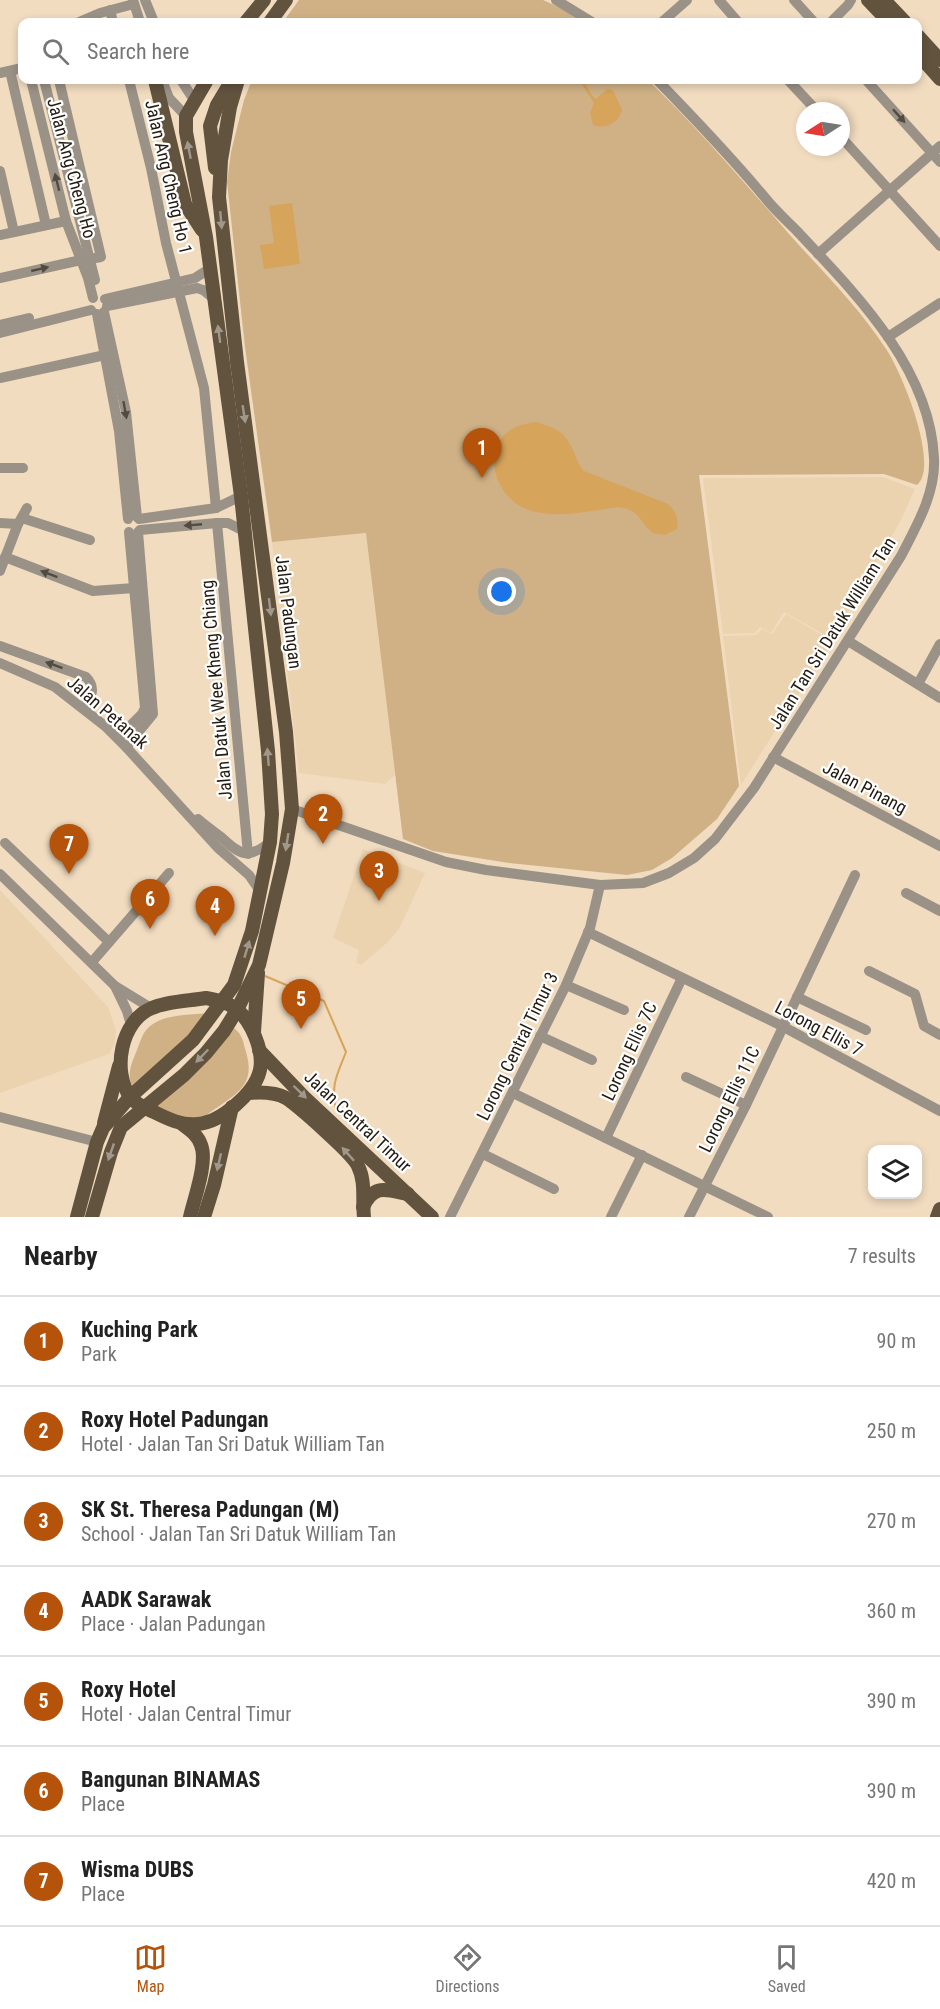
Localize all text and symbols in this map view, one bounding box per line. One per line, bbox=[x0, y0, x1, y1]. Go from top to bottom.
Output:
search box bbox=[18, 18, 922, 84]
icon: search bbox=[39, 35, 72, 68]
text: Search here bbox=[87, 39, 189, 64]
street label: Jalan Ang Cheng Ho bbox=[43, 96, 101, 240]
street label: Jalan Ang Cheng Ho 1 bbox=[141, 98, 197, 256]
north arrow bbox=[796, 102, 850, 156]
one-way arrow bbox=[892, 108, 905, 123]
one-way arrow bbox=[184, 140, 193, 159]
one-way arrow bbox=[51, 173, 61, 192]
one-way arrow bbox=[216, 211, 226, 230]
one-way arrow bbox=[31, 264, 50, 273]
one-way arrow bbox=[215, 324, 224, 343]
one-way arrow bbox=[121, 401, 130, 420]
one-way arrow bbox=[240, 404, 249, 423]
pin: 1 bbox=[462, 428, 502, 478]
one-way arrow bbox=[183, 520, 202, 530]
street label: Jalan Tan Sri Datuk William Tan bbox=[764, 533, 900, 733]
street label: Jalan Padungan bbox=[272, 554, 306, 670]
one-way arrow bbox=[40, 569, 58, 578]
your location bbox=[487, 577, 516, 606]
street label: Jalan Datuk Wee Kheng Chiang bbox=[196, 579, 236, 801]
one-way arrow bbox=[265, 597, 274, 616]
one-way arrow bbox=[45, 660, 63, 670]
street label: Jalan Petanak bbox=[63, 671, 153, 753]
one-way arrow bbox=[263, 747, 273, 766]
street label: Jalan Pinang bbox=[819, 756, 911, 818]
pin: 2 bbox=[304, 794, 342, 844]
pin: 7 bbox=[50, 824, 88, 874]
one-way arrow bbox=[282, 833, 291, 852]
pin: 3 bbox=[360, 852, 398, 901]
pin: 6 bbox=[130, 880, 170, 929]
pin: 4 bbox=[196, 886, 234, 936]
one-way arrow bbox=[243, 940, 252, 958]
street label: Lorong Central Timur 3 bbox=[472, 968, 562, 1124]
pin: 5 bbox=[282, 980, 320, 1029]
street label: Lorong Ellis 7 bbox=[772, 996, 867, 1060]
street label: Lorong Ellis 7C bbox=[597, 998, 661, 1104]
street label: Lorong Ellis 11C bbox=[694, 1043, 764, 1155]
one-way arrow bbox=[195, 1049, 209, 1064]
street label: Jalan Central Timur bbox=[300, 1066, 416, 1176]
one-way arrow bbox=[292, 1085, 306, 1099]
one-way arrow bbox=[105, 1143, 115, 1161]
map controls bbox=[868, 1145, 922, 1199]
button: layers bbox=[868, 1145, 922, 1199]
one-way arrow bbox=[341, 1147, 355, 1161]
one-way arrow bbox=[214, 1153, 224, 1172]
text: Nearby bbox=[24, 1241, 98, 1271]
text: 7 results bbox=[848, 1244, 916, 1268]
text: Kuching Park bbox=[81, 1317, 198, 1342]
text: 1 bbox=[38, 1329, 49, 1353]
text: 90 m bbox=[877, 1329, 916, 1353]
text: Park bbox=[81, 1342, 117, 1366]
text: Roxy Hotel Padungan bbox=[81, 1407, 269, 1432]
text: 2 bbox=[38, 1419, 49, 1443]
text: 250 m bbox=[867, 1419, 916, 1443]
text: Hotel · Jalan Tan Sri Datuk William Tan bbox=[81, 1432, 385, 1456]
text: SK St. Theresa Padungan (M) bbox=[81, 1497, 339, 1522]
text: 3 bbox=[38, 1509, 49, 1533]
text: 270 m bbox=[867, 1509, 916, 1533]
text: School · Jalan Tan Sri Datuk William Tan bbox=[81, 1522, 396, 1546]
text: AADK Sarawak bbox=[81, 1587, 211, 1612]
text: 4 bbox=[38, 1599, 49, 1623]
text: 360 m bbox=[867, 1599, 916, 1623]
text: Place · Jalan Padungan bbox=[81, 1612, 266, 1636]
text: Roxy Hotel bbox=[81, 1677, 176, 1702]
text: 5 bbox=[38, 1689, 49, 1713]
text: 390 m bbox=[867, 1689, 916, 1713]
text: Hotel · Jalan Central Timur bbox=[81, 1702, 291, 1726]
text: Bangunan BINAMAS bbox=[81, 1767, 261, 1792]
text: 6 bbox=[38, 1779, 49, 1803]
text: 390 m bbox=[867, 1779, 916, 1803]
text: Place bbox=[81, 1792, 125, 1816]
text: Wisma DUBS bbox=[81, 1857, 194, 1882]
text: 7 bbox=[38, 1869, 49, 1893]
text: 420 m bbox=[867, 1869, 916, 1893]
text: Place bbox=[81, 1882, 125, 1906]
tab: Map bbox=[134, 1941, 167, 1996]
tab: Directions bbox=[436, 1941, 499, 1996]
tab: Saved bbox=[768, 1941, 806, 1996]

